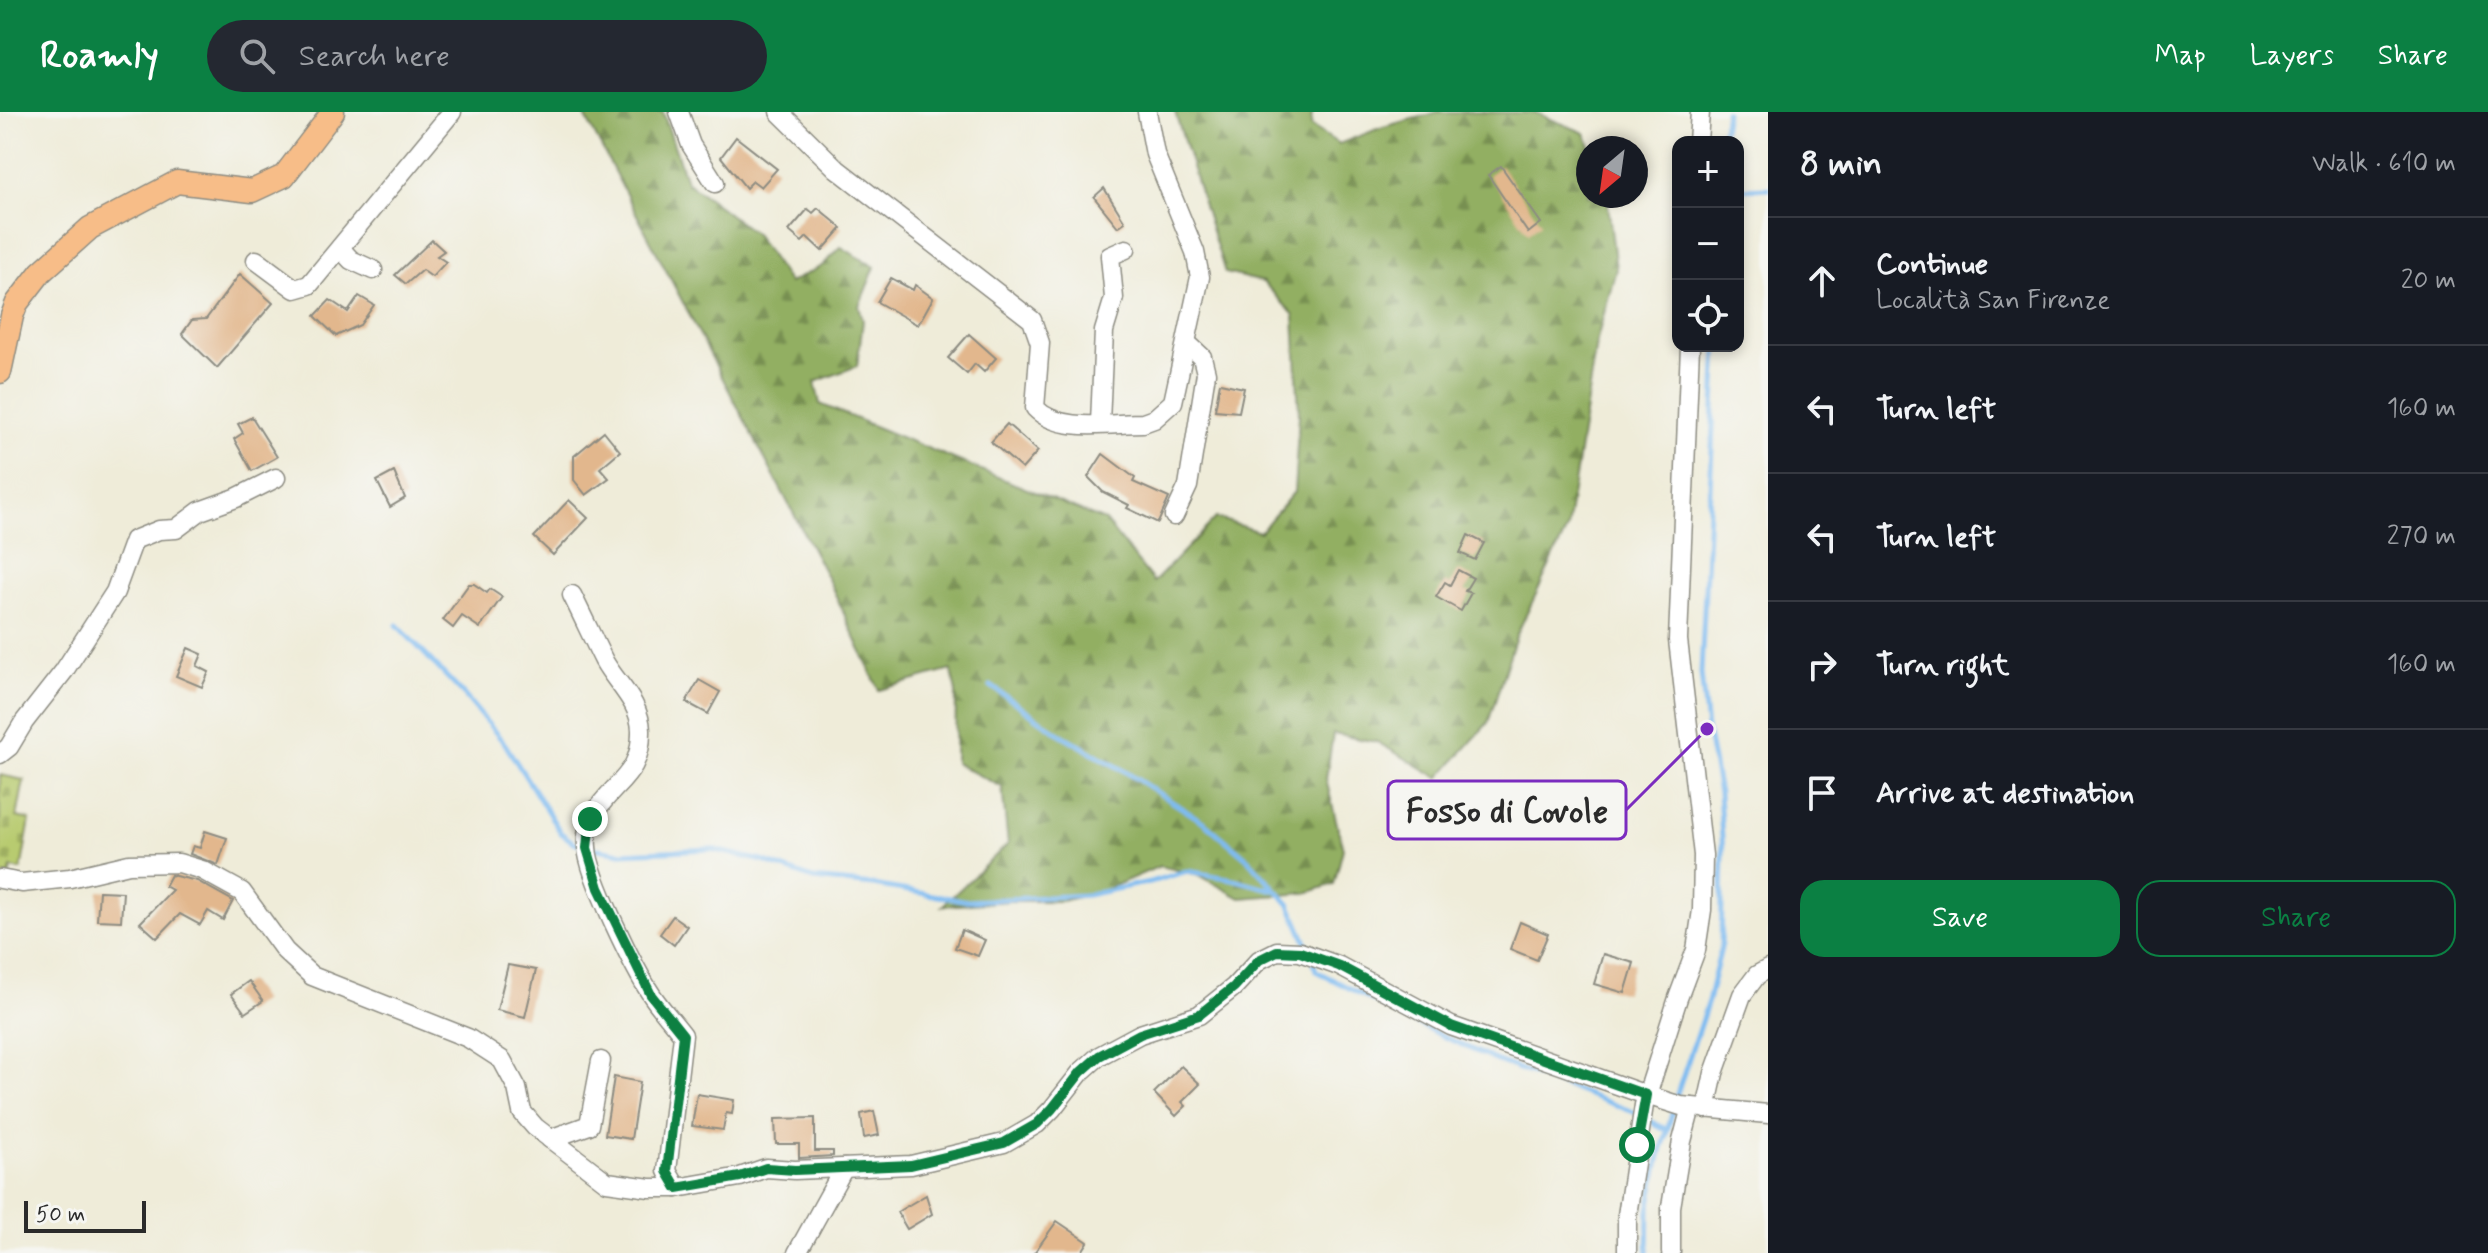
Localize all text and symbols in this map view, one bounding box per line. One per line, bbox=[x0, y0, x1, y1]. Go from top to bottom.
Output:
search box bbox=[207, 20, 767, 92]
text: Roamly bbox=[40, 32, 159, 81]
icon: search bbox=[235, 34, 279, 78]
text: Search here bbox=[299, 37, 450, 76]
text: Map bbox=[2155, 38, 2206, 75]
text: Layers bbox=[2250, 38, 2334, 75]
text: Share bbox=[2378, 38, 2448, 75]
north arrow bbox=[1576, 136, 1648, 208]
map controls bbox=[1672, 136, 1744, 352]
button: + bbox=[1672, 136, 1744, 208]
text: 8 min bbox=[1800, 142, 1882, 187]
text: Walk · 610 m bbox=[2312, 147, 2456, 181]
button: − bbox=[1672, 208, 1744, 280]
text: Continue bbox=[1876, 245, 1988, 284]
icon: ahead bbox=[1800, 259, 1844, 303]
text: 20 m bbox=[2401, 264, 2456, 298]
button: locate bbox=[1672, 280, 1744, 352]
text: Località San Firenze bbox=[1876, 284, 2110, 318]
icon: left bbox=[1800, 387, 1844, 431]
text: Turn left bbox=[1876, 390, 1996, 429]
text: 160 m bbox=[2387, 392, 2456, 426]
icon: left bbox=[1800, 515, 1844, 559]
text: Turn left bbox=[1876, 518, 1996, 557]
text: 270 m bbox=[2387, 520, 2456, 554]
icon: right bbox=[1800, 643, 1844, 687]
text: Turn right bbox=[1876, 646, 2009, 685]
text: 160 m bbox=[2387, 648, 2456, 682]
icon: arrive bbox=[1800, 771, 1844, 815]
text: Arrive at destination bbox=[1876, 774, 2134, 813]
callout: Fosso di Covole bbox=[1388, 781, 1626, 839]
text: Fosso di Covole bbox=[1406, 790, 1608, 835]
route end bbox=[572, 801, 608, 837]
button: Save bbox=[1800, 880, 2120, 957]
button: Share bbox=[2136, 880, 2456, 957]
route start bbox=[1619, 1127, 1655, 1163]
scale bar bbox=[24, 1197, 146, 1233]
text: 50 m bbox=[36, 1201, 85, 1229]

